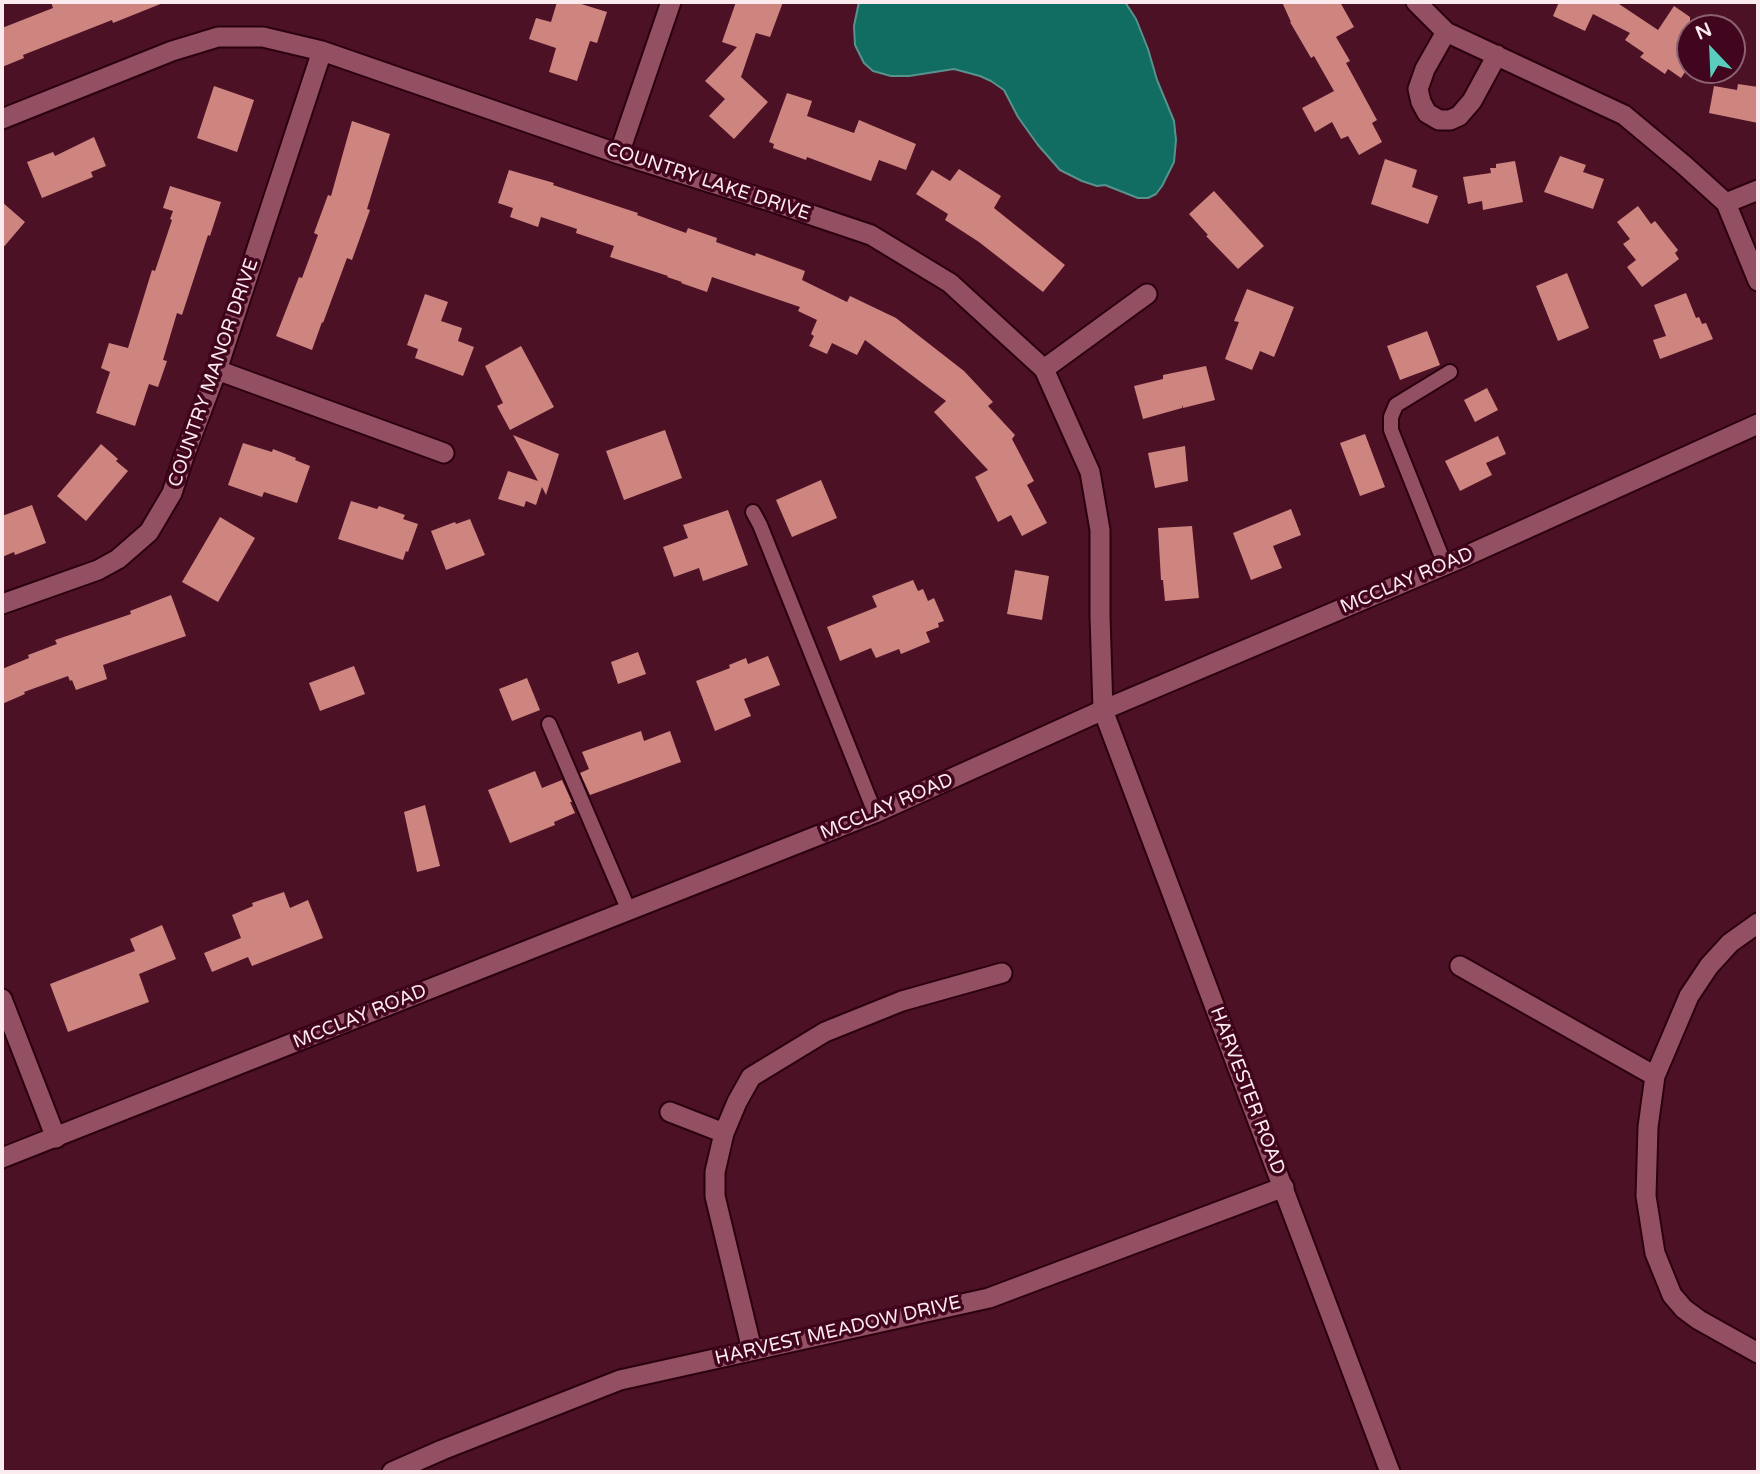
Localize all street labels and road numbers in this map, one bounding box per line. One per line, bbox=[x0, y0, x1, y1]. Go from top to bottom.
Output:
street label: COUNTRY LAKE DRIVE bbox=[603, 138, 813, 226]
street label: COUNTRY MANOR DRIVE bbox=[164, 256, 264, 490]
street label: MCCLAY ROAD bbox=[1337, 543, 1477, 619]
street label: MCCLAY ROAD bbox=[817, 769, 957, 845]
street label: MCCLAY ROAD bbox=[290, 980, 430, 1054]
street label: HARVESTER ROAD bbox=[1205, 1004, 1289, 1178]
street label: HARVEST MEADOW DRIVE bbox=[713, 1292, 963, 1370]

